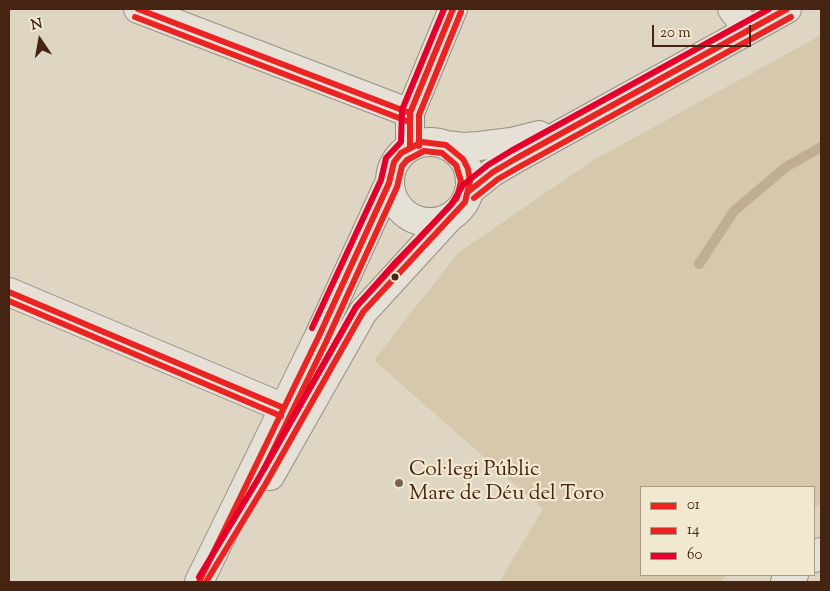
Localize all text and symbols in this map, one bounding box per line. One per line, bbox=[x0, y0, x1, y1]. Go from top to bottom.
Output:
text: N bbox=[29, 14, 44, 36]
north arrow bbox=[15, 15, 65, 65]
scale bar bbox=[655, 15, 754, 47]
text: 20 m bbox=[660, 23, 691, 44]
unlabelled marker bbox=[390, 272, 400, 282]
place label: Col·legi Públic Mare de Déu del Toro bbox=[409, 458, 604, 508]
marker: Col·legi Públic Mare de Déu del Toro bbox=[393, 477, 405, 489]
legend bbox=[640, 486, 815, 576]
text: 01 bbox=[687, 495, 700, 516]
text: 14 bbox=[687, 520, 700, 541]
text: 60 bbox=[687, 545, 702, 566]

